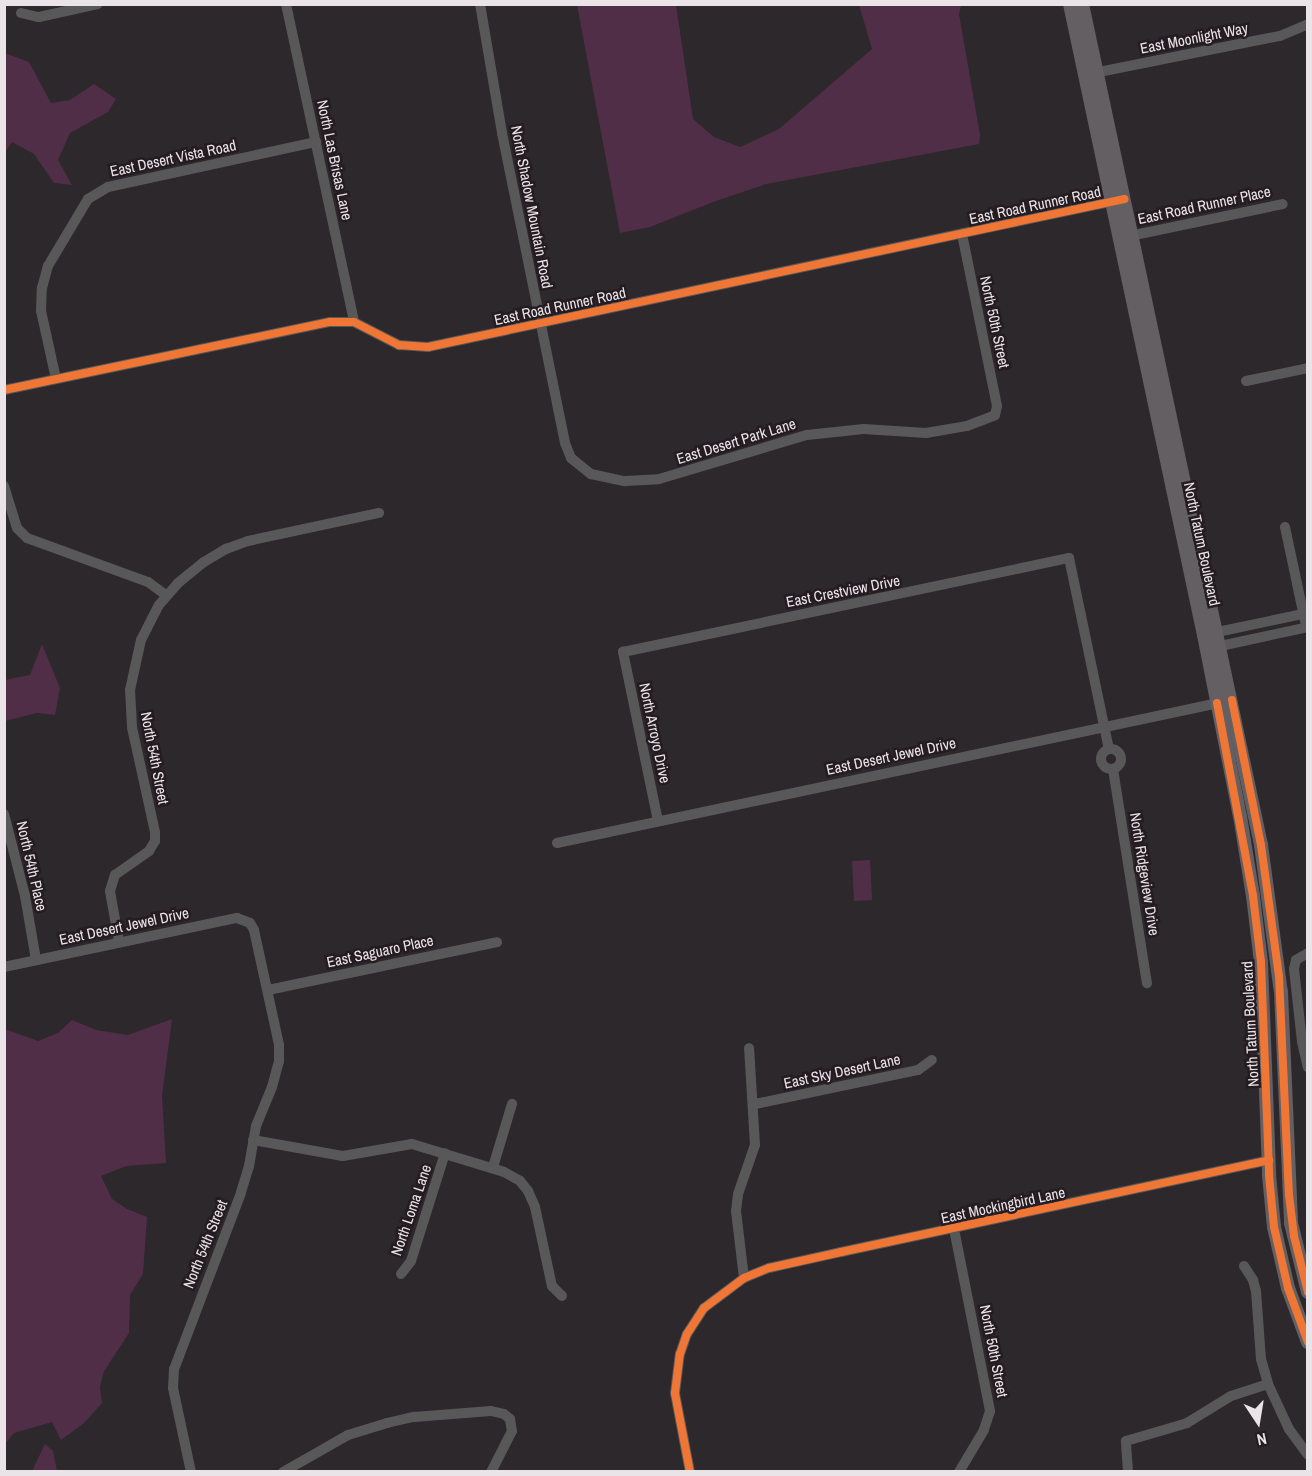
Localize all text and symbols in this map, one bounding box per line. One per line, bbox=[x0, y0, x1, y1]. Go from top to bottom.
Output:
street label: East Moonlight Way bbox=[1138, 19, 1250, 57]
street label: North Las Brisas Lane bbox=[313, 98, 357, 222]
street label: North Shadow Mountain Road bbox=[507, 124, 557, 290]
street label: East Desert Vista Road bbox=[108, 136, 238, 180]
street label: East Road Runner Road bbox=[968, 182, 1102, 228]
street label: East Road Runner Place bbox=[1136, 182, 1272, 228]
street label: North 50th Street bbox=[976, 274, 1014, 370]
street label: East Road Runner Road bbox=[493, 283, 627, 329]
street label: East Desert Park Lane bbox=[674, 414, 798, 468]
street label: North Tatum Boulevard bbox=[1180, 480, 1224, 608]
street label: East Crestview Drive bbox=[785, 571, 901, 611]
street label: North Arroyo Drive bbox=[636, 681, 674, 785]
street label: North 54th Street bbox=[137, 710, 173, 806]
street label: East Desert Jewel Drive bbox=[825, 733, 957, 779]
street label: North Ridgeview Drive bbox=[1126, 811, 1164, 937]
street label: North 54th Place bbox=[13, 819, 51, 913]
street label: East Desert Jewel Drive bbox=[58, 903, 190, 949]
street label: East Saguaro Place bbox=[325, 931, 435, 971]
street label: North Tatum Boulevard bbox=[1238, 961, 1262, 1087]
street label: East Sky Desert Lane bbox=[782, 1050, 902, 1092]
street label: North Loma Lane bbox=[387, 1162, 435, 1258]
street label: East Mockingbird Lane bbox=[939, 1183, 1067, 1227]
street label: North 54th Street bbox=[179, 1197, 231, 1291]
street label: North 50th Street bbox=[976, 1303, 1012, 1399]
north arrow bbox=[1228, 1392, 1288, 1452]
text: N bbox=[1255, 1428, 1269, 1451]

